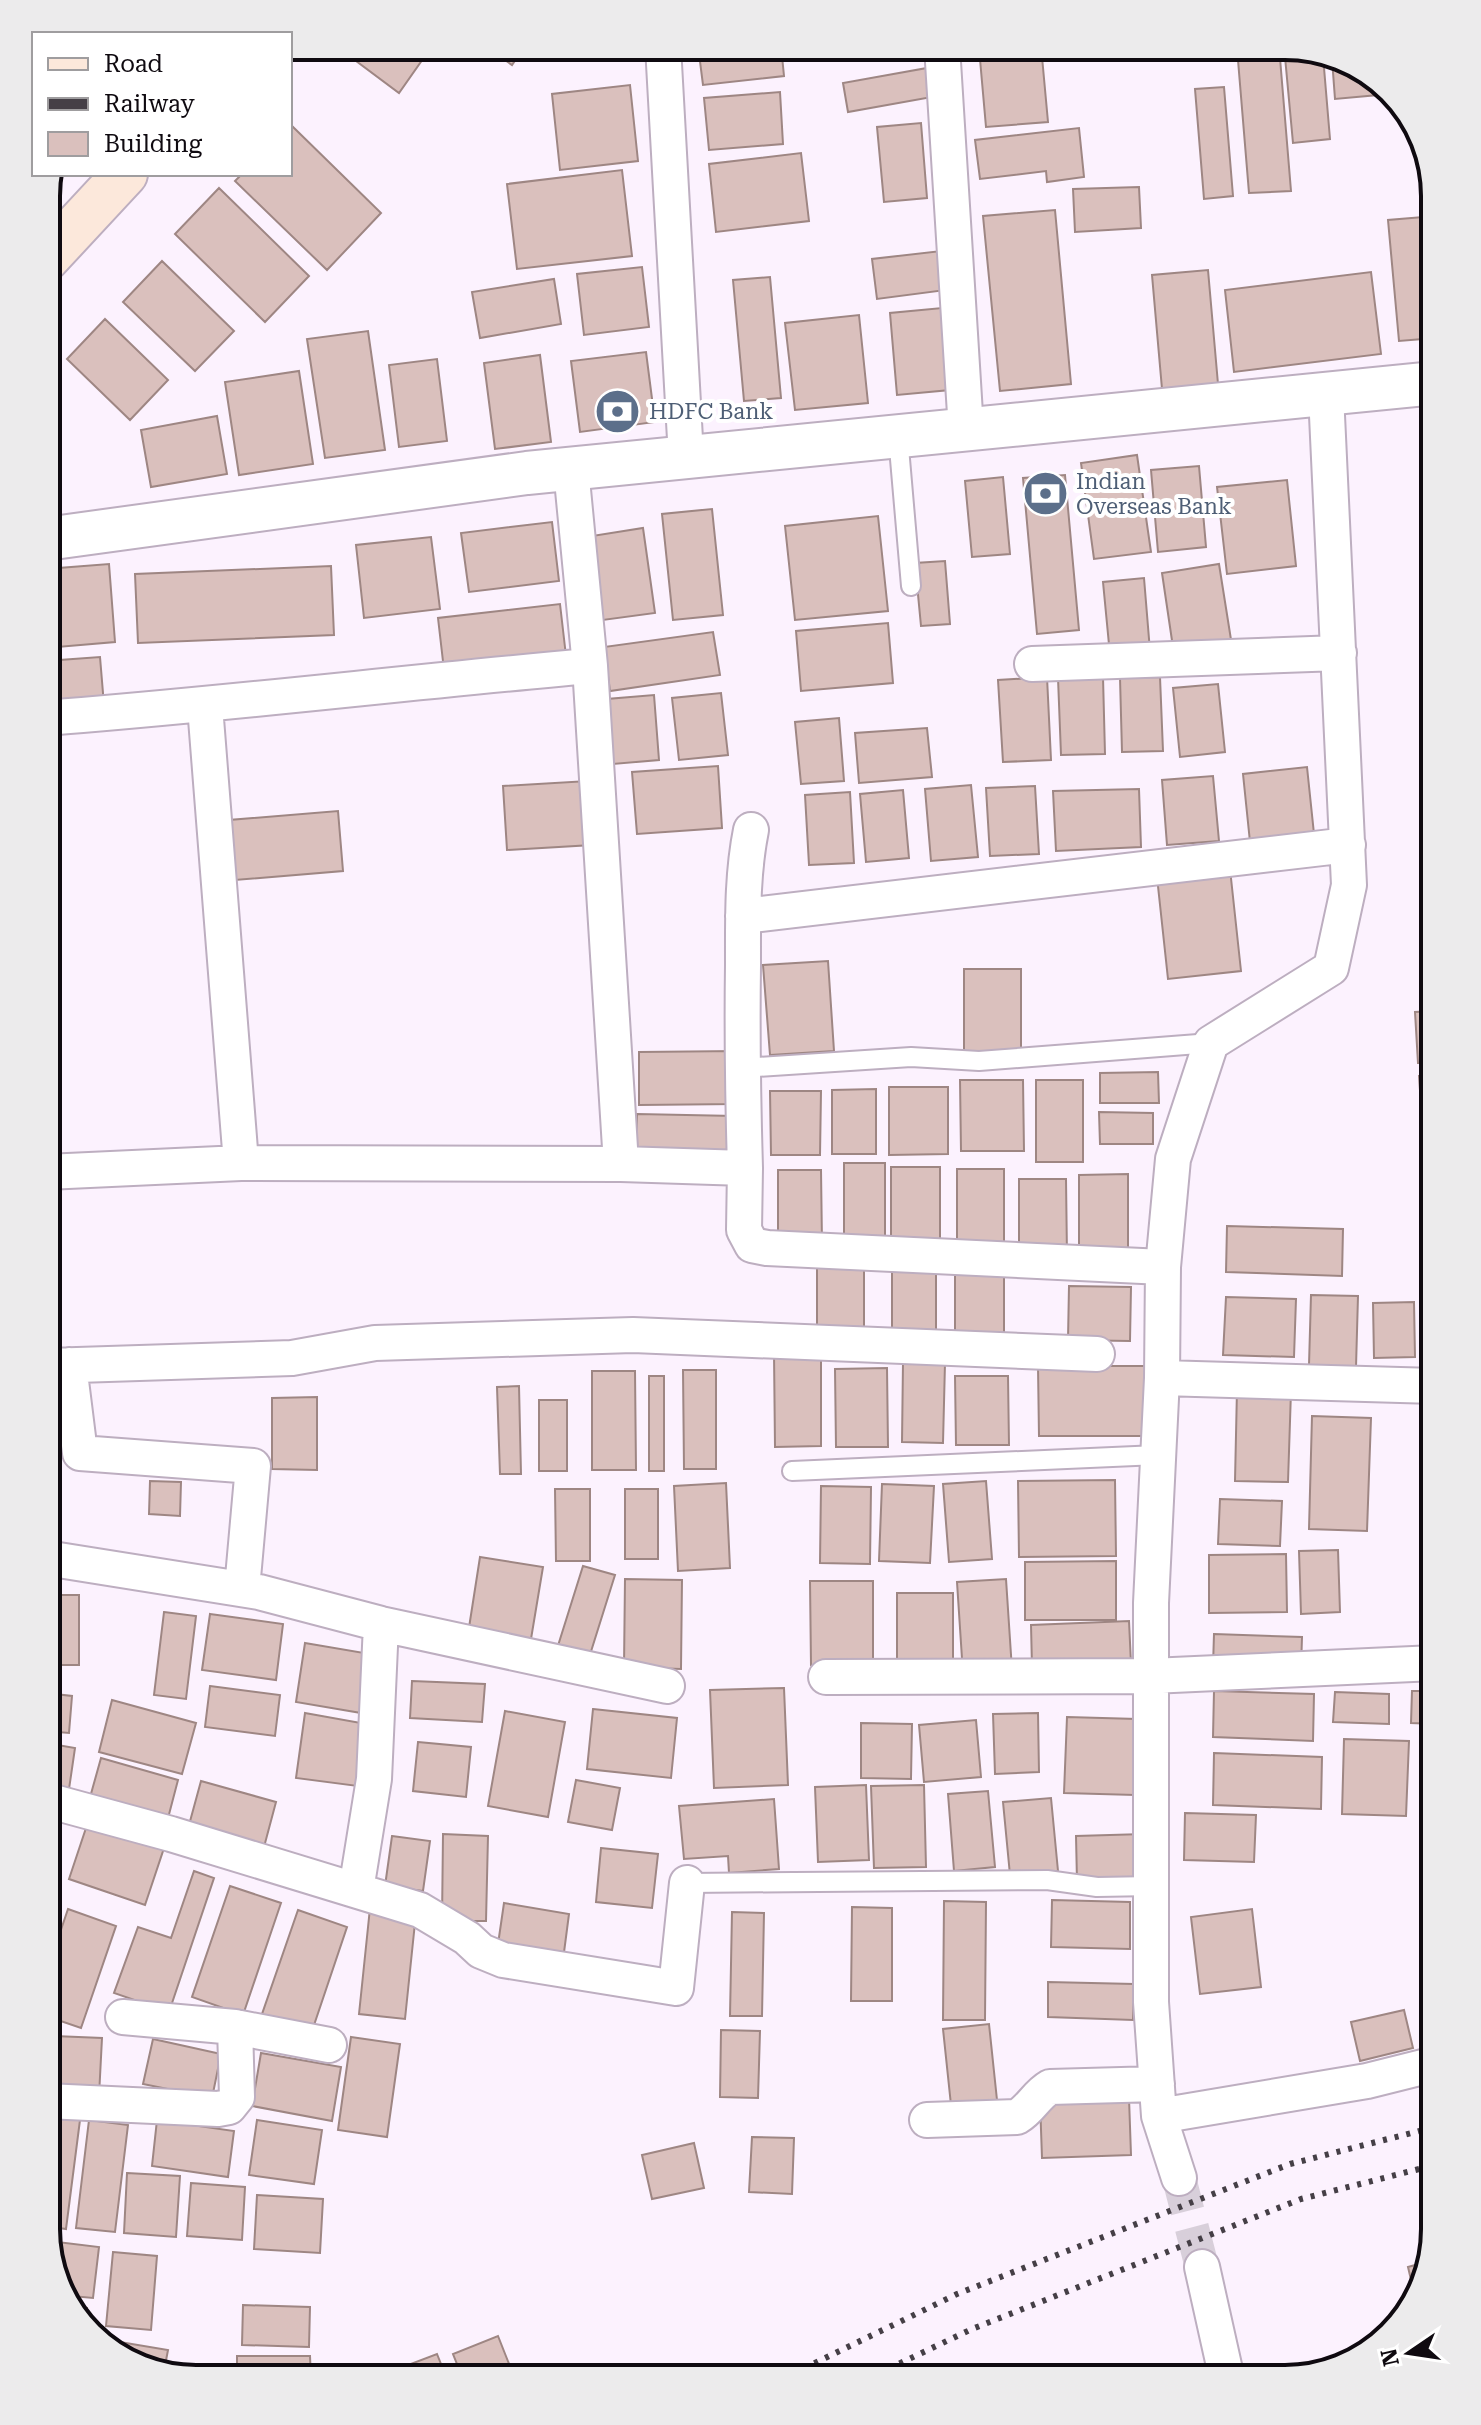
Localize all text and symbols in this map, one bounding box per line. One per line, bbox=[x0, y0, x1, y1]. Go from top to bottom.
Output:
legend bbox=[32, 32, 292, 176]
text: Road bbox=[104, 50, 163, 78]
text: Railway bbox=[104, 90, 195, 118]
text: Building bbox=[104, 130, 202, 158]
bank icon: HDFC Bank bbox=[594, 387, 642, 435]
place label: HDFC Bank bbox=[649, 399, 773, 424]
place label: Indian Overseas Bank bbox=[1076, 469, 1232, 519]
bank icon: Indian Overseas Bank bbox=[1021, 470, 1069, 518]
north arrow bbox=[1369, 2313, 1449, 2393]
text: N bbox=[1376, 2346, 1404, 2368]

